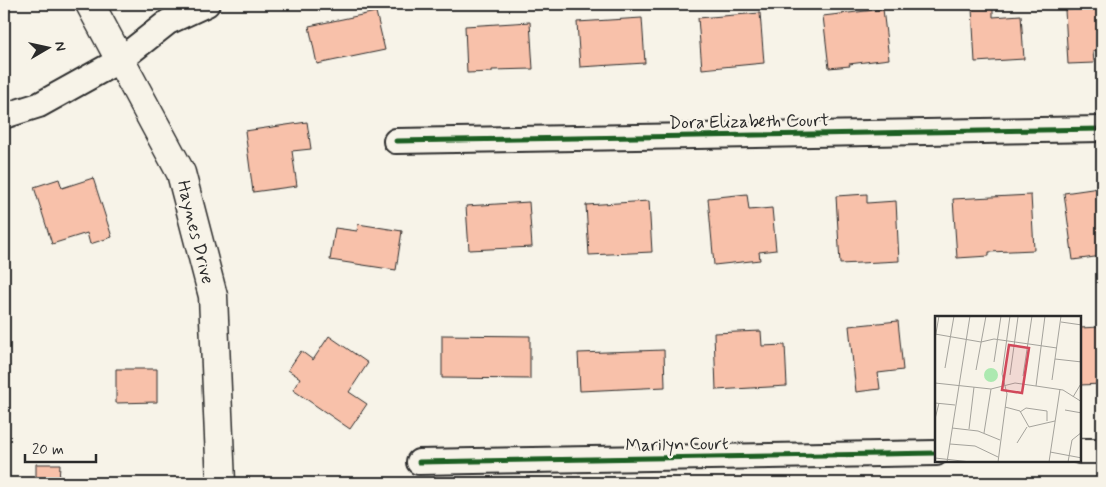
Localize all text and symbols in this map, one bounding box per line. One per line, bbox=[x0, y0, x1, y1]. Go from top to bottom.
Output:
north arrow bbox=[22, 22, 72, 72]
text: N bbox=[50, 40, 69, 52]
street label: Dora Elizabeth Court bbox=[669, 109, 829, 135]
street label: Haynes Drive bbox=[171, 178, 219, 286]
inset map bbox=[935, 316, 1081, 462]
scale bar bbox=[25, 432, 96, 464]
street label: Marilyn Court bbox=[625, 432, 729, 458]
text: 20 m bbox=[32, 440, 64, 460]

